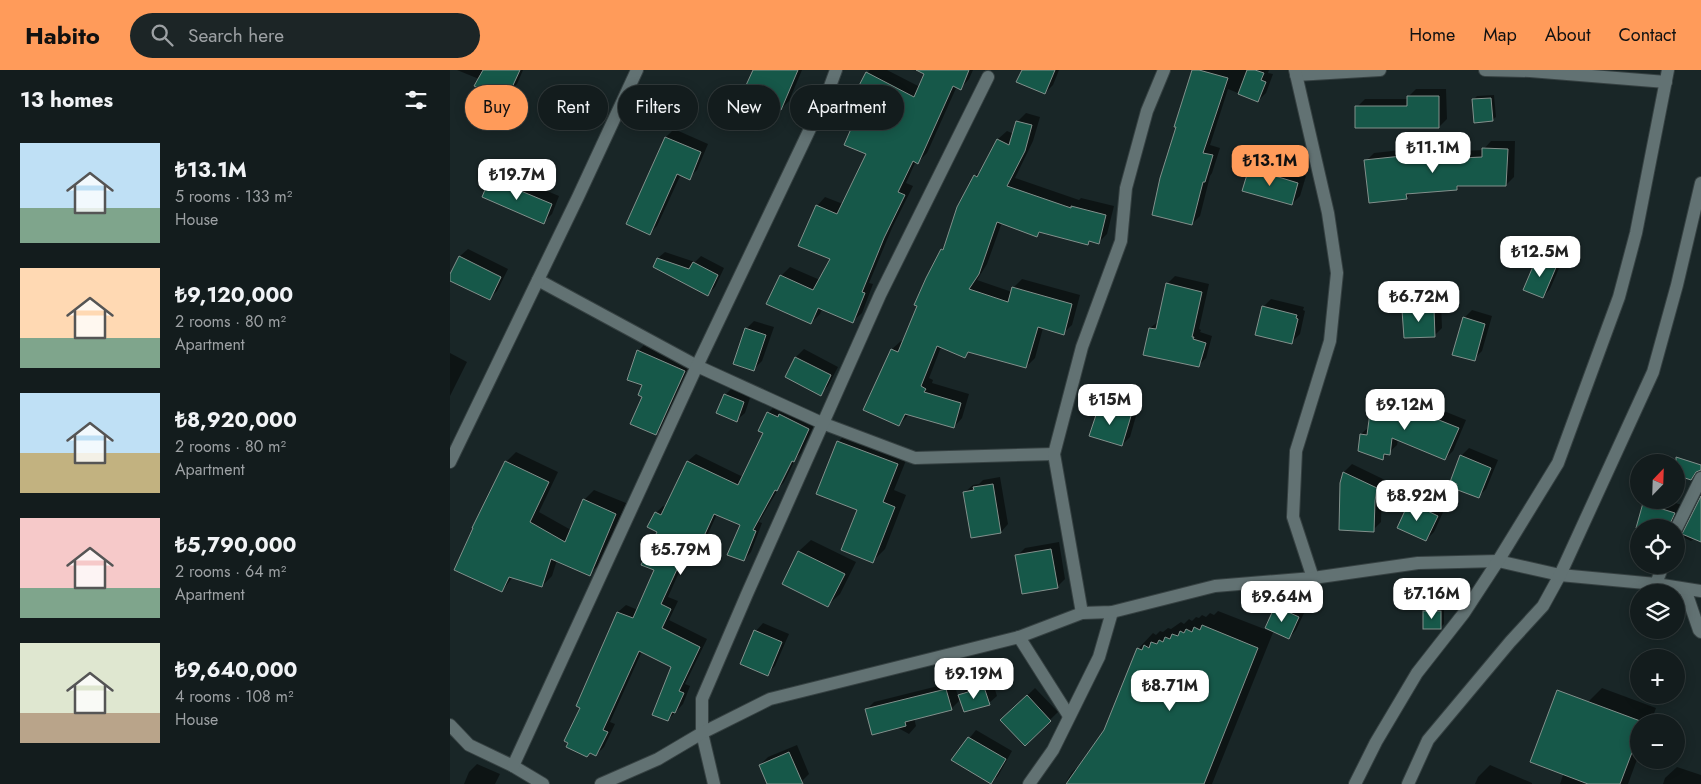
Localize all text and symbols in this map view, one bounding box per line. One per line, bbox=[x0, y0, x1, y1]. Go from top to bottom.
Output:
search box bbox=[130, 13, 480, 58]
text: Habito bbox=[25, 18, 100, 53]
icon: search bbox=[148, 21, 176, 49]
text: Search here bbox=[188, 22, 284, 49]
text: Home bbox=[1409, 22, 1455, 48]
text: Map bbox=[1483, 22, 1517, 48]
text: About bbox=[1545, 22, 1590, 48]
text: Contact bbox=[1618, 22, 1676, 48]
text: 13 homes bbox=[20, 85, 113, 115]
chip: Buy bbox=[465, 85, 528, 130]
chip: Rent bbox=[538, 85, 608, 130]
chip: Filters bbox=[618, 85, 698, 130]
chip: New bbox=[708, 85, 780, 130]
chip: Apartment bbox=[790, 85, 904, 130]
icon: filters bbox=[402, 86, 430, 114]
pin: ₺11.1M bbox=[1392, 132, 1474, 174]
text: ₺11.1M bbox=[1407, 136, 1460, 159]
pin: ₺13.1M bbox=[1229, 144, 1311, 187]
text: ₺13.1M bbox=[1243, 149, 1297, 172]
text: ₺13.1M bbox=[175, 155, 247, 185]
pin: ₺19.7M bbox=[476, 158, 558, 201]
icon: home bbox=[60, 163, 120, 223]
text: ₺19.7M bbox=[489, 163, 545, 186]
text: 5 rooms · 133 m² bbox=[175, 185, 292, 208]
text: House bbox=[175, 208, 218, 231]
pin: ₺12.5M bbox=[1499, 236, 1581, 278]
text: ₺12.5M bbox=[1511, 240, 1569, 263]
text: ₺9,120,000 bbox=[175, 280, 293, 310]
pin: ₺6.72M bbox=[1378, 280, 1460, 323]
text: ₺6.72M bbox=[1389, 285, 1449, 308]
icon: home bbox=[60, 288, 120, 348]
text: 2 rooms · 80 m² bbox=[175, 310, 286, 333]
text: Apartment bbox=[175, 333, 245, 356]
pin: ₺15M bbox=[1080, 384, 1140, 426]
text: ₺15M bbox=[1089, 388, 1131, 411]
pin: ₺9.12M bbox=[1364, 388, 1446, 431]
text: ₺9.12M bbox=[1377, 393, 1433, 416]
text: ₺8,920,000 bbox=[175, 405, 297, 435]
icon: home bbox=[60, 413, 120, 473]
text: 2 rooms · 80 m² bbox=[175, 435, 286, 458]
north arrow bbox=[1630, 454, 1685, 509]
map controls bbox=[1630, 454, 1685, 769]
text: Apartment bbox=[175, 458, 245, 481]
pin: ₺8.92M bbox=[1376, 480, 1458, 522]
text: ₺8.92M bbox=[1387, 484, 1447, 507]
button: locate bbox=[1630, 519, 1685, 574]
text: ₺5,790,000 bbox=[175, 530, 297, 560]
pin: ₺5.79M bbox=[640, 534, 722, 576]
icon: home bbox=[60, 538, 120, 598]
text: ₺5.79M bbox=[651, 538, 711, 561]
text: 2 rooms · 64 m² bbox=[175, 560, 286, 583]
pin: ₺7.16M bbox=[1391, 578, 1473, 620]
pin: ₺9.64M bbox=[1241, 580, 1323, 623]
text: ₺7.16M bbox=[1404, 582, 1460, 605]
text: Apartment bbox=[175, 583, 245, 606]
button: layers bbox=[1630, 584, 1685, 639]
text: ₺9.64M bbox=[1252, 585, 1312, 608]
button: + bbox=[1630, 649, 1685, 704]
text: ₺9,640,000 bbox=[175, 655, 298, 685]
pin: ₺9.19M bbox=[933, 658, 1015, 700]
text: ₺9.19M bbox=[946, 662, 1003, 685]
icon: home bbox=[60, 663, 120, 723]
pin: ₺8.71M bbox=[1129, 670, 1211, 712]
text: ₺8.71M bbox=[1142, 674, 1198, 697]
text: 4 rooms · 108 m² bbox=[175, 685, 294, 708]
text: House bbox=[175, 708, 218, 731]
button: − bbox=[1630, 714, 1685, 769]

